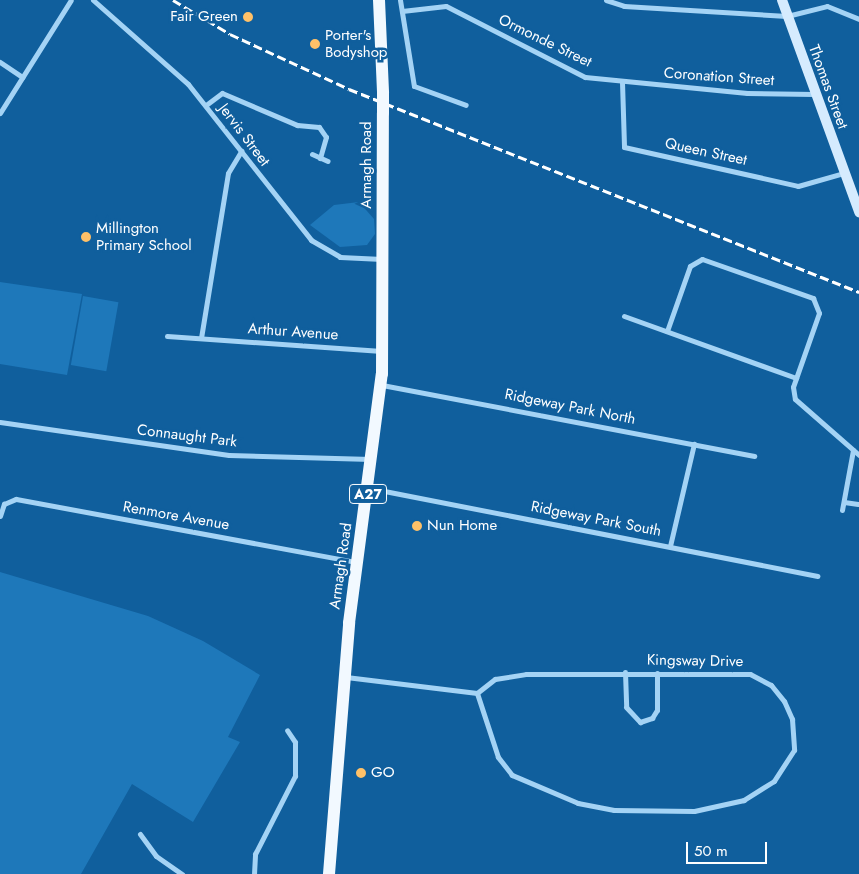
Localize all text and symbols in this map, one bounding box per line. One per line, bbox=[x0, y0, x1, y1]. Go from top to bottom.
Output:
place label: Fair Green bbox=[170, 8, 238, 26]
marker: Fair Green bbox=[242, 11, 254, 23]
street label: Ormonde Street bbox=[496, 11, 594, 71]
place label: Porter's Bodyshop bbox=[325, 26, 387, 61]
marker: Porter's Bodyshop bbox=[309, 38, 321, 50]
street label: Thomas Street bbox=[804, 42, 852, 132]
street label: Coronation Street bbox=[663, 64, 775, 90]
street label: Jervis Street bbox=[215, 100, 273, 170]
street label: Armagh Road bbox=[358, 121, 376, 209]
street label: Queen Street bbox=[663, 135, 749, 169]
place label: Millington Primary School bbox=[96, 219, 192, 254]
marker: Millington Primary School bbox=[80, 231, 92, 243]
street label: Arthur Avenue bbox=[247, 320, 339, 344]
street label: Ridgeway Park North bbox=[503, 385, 637, 429]
street label: Connaught Park bbox=[136, 421, 238, 451]
road number: A27 bbox=[348, 482, 388, 506]
street label: Renmore Avenue bbox=[121, 498, 231, 534]
street label: Ridgeway Park South bbox=[529, 498, 663, 540]
place label: Nun Home bbox=[427, 517, 497, 535]
marker: Nun Home bbox=[411, 520, 423, 532]
street label: Armagh Road bbox=[326, 522, 356, 610]
street label: Kingsway Drive bbox=[647, 651, 743, 671]
place label: GO bbox=[371, 764, 394, 782]
marker: GO bbox=[355, 767, 367, 779]
scale bar bbox=[689, 832, 770, 864]
text: 50 m bbox=[694, 840, 728, 862]

